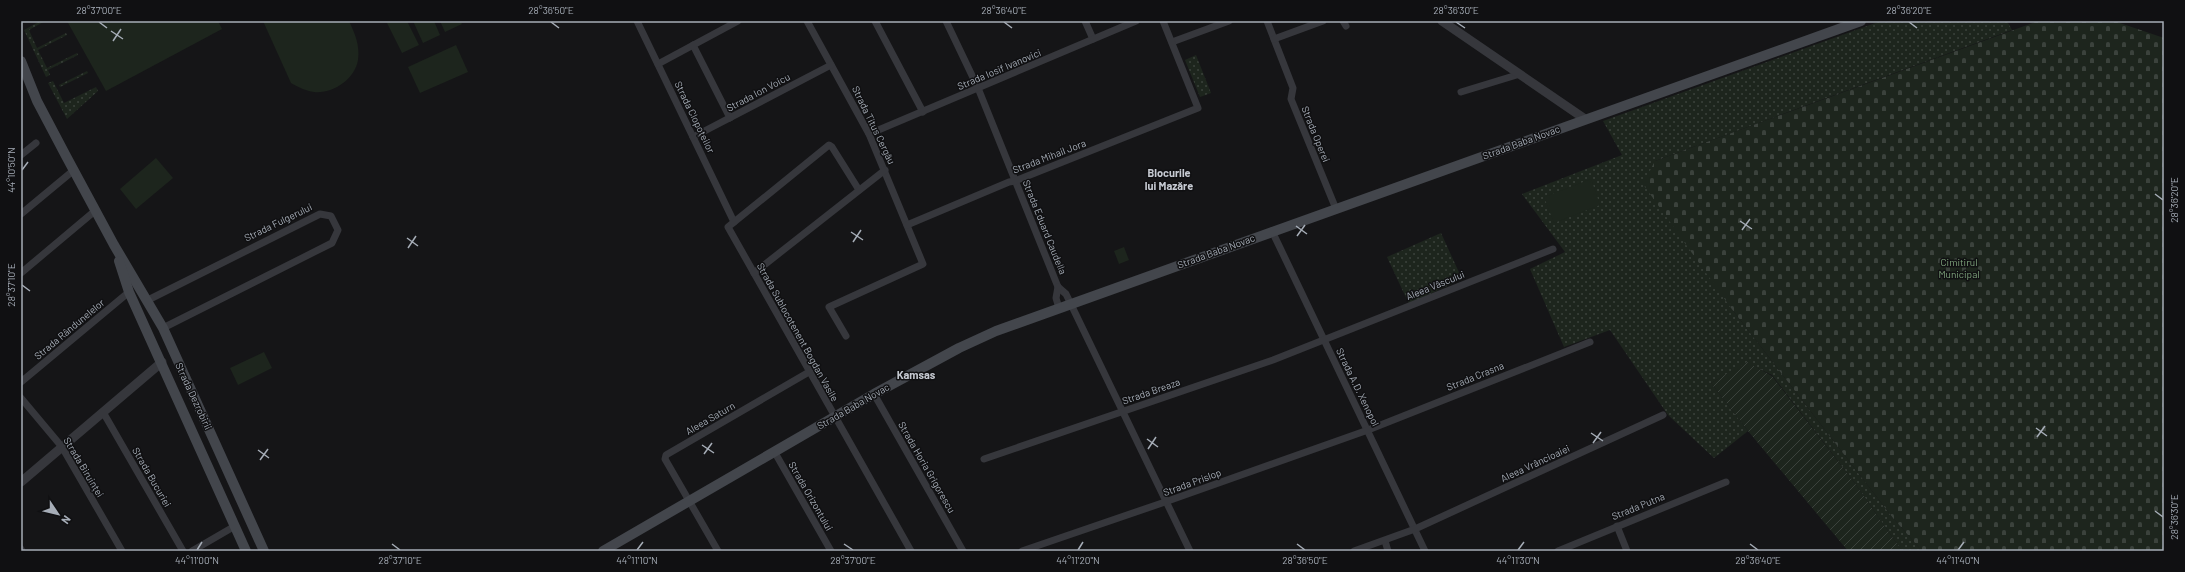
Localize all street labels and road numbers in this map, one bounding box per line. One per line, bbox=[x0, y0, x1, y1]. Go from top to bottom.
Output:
street label: Strada Iosif Ivanovici bbox=[955, 46, 1043, 92]
street label: Strada Ion Voicu bbox=[724, 70, 792, 114]
street label: Strada Clopoțeilor bbox=[672, 79, 718, 155]
street label: Strada Titus Cergău bbox=[850, 84, 898, 166]
street label: Strada Operei bbox=[1299, 104, 1333, 164]
street label: Strada Baba Novac bbox=[1481, 122, 1561, 162]
street label: Strada Mihail Jora bbox=[1011, 136, 1087, 176]
street label: Strada Eduard Caudella bbox=[1021, 178, 1069, 276]
street label: Strada Fulgerului bbox=[242, 200, 314, 244]
street label: Strada Baba Novac bbox=[1176, 231, 1256, 271]
street label: Strada Sublocotenent Bogdan Vasile bbox=[755, 261, 841, 403]
street label: Aleea Vâscului bbox=[1404, 268, 1466, 302]
street label: Strada Rândunelelor bbox=[32, 296, 107, 362]
street label: Strada A.D. Xenopol bbox=[1334, 346, 1382, 428]
street label: Strada Crasna bbox=[1445, 359, 1505, 393]
street label: Strada Dezrobirii bbox=[173, 361, 215, 431]
street label: Strada Breaza bbox=[1120, 375, 1182, 407]
street label: Strada Baba Novac bbox=[815, 380, 891, 432]
street label: Aleea Saturn bbox=[683, 399, 737, 437]
street label: Strada Horia Grigorescu bbox=[896, 419, 958, 515]
street label: Strada Biruinței bbox=[61, 435, 107, 499]
street label: Aleea Vrâncioaiei bbox=[1499, 442, 1571, 484]
street label: Strada Bucuriei bbox=[130, 445, 174, 509]
street label: Strada Orizontului bbox=[786, 459, 836, 533]
street label: Strada Prislop bbox=[1161, 466, 1223, 498]
street label: Strada Putna bbox=[1610, 490, 1666, 522]

